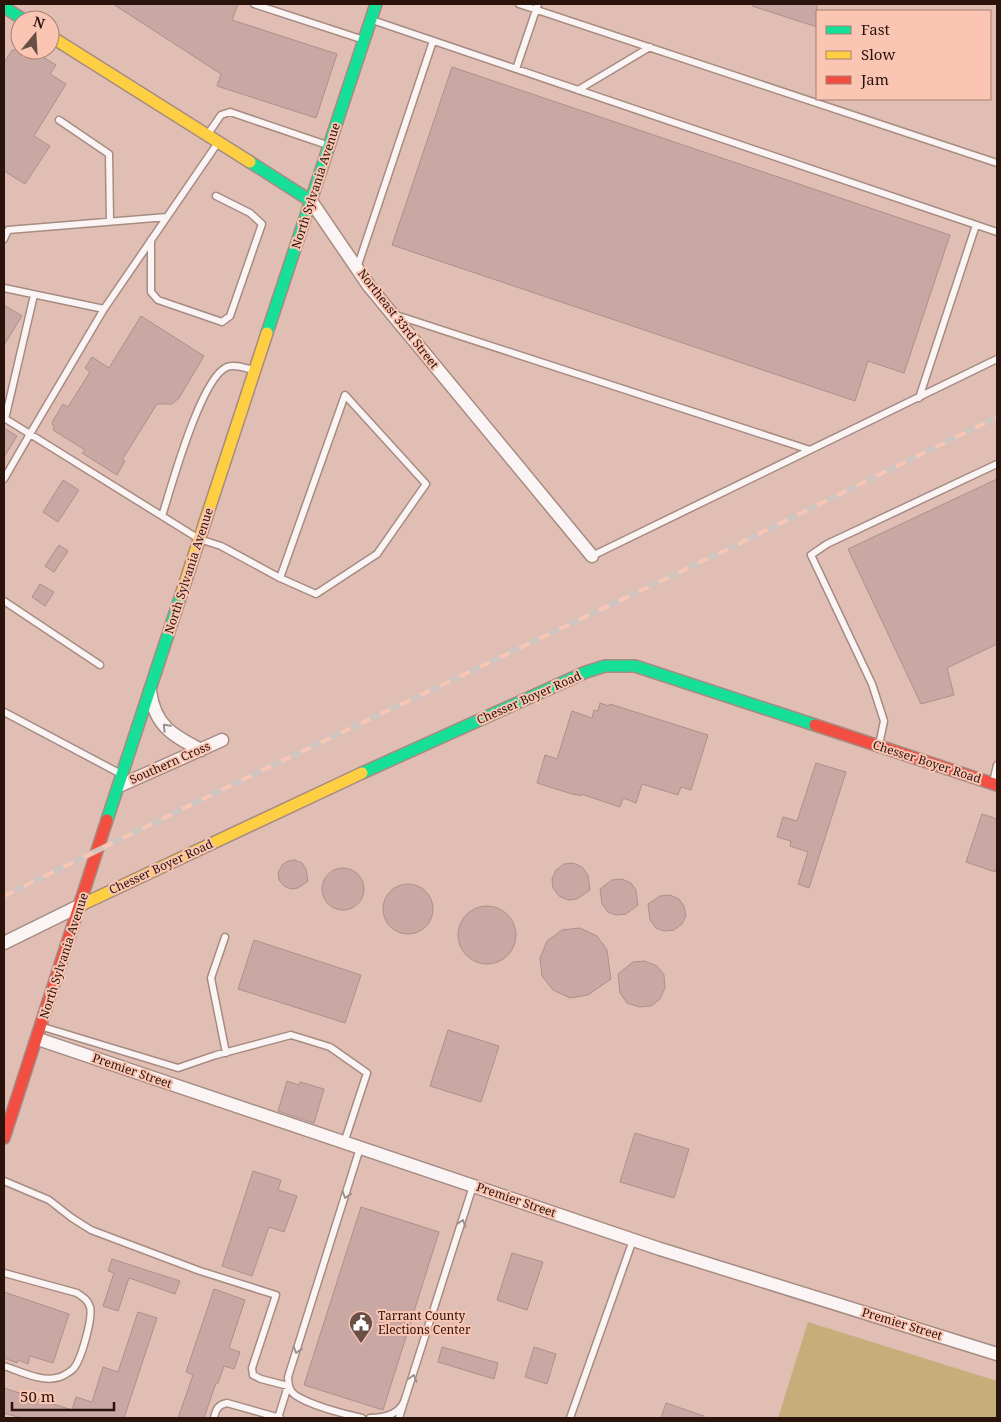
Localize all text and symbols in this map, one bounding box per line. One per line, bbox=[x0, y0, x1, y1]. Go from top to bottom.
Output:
north arrow bbox=[10, 10, 60, 60]
legend bbox=[816, 10, 991, 100]
text: N bbox=[31, 11, 47, 33]
text: Fast bbox=[861, 19, 890, 39]
text: Slow bbox=[861, 44, 895, 64]
text: Jam bbox=[860, 69, 889, 89]
street label: North Sylvania Avenue bbox=[287, 121, 344, 251]
street label: Northeast 33rd Street bbox=[354, 265, 443, 372]
street label: North Sylvania Avenue bbox=[160, 506, 217, 636]
street label: Chesser Boyer Road bbox=[474, 667, 584, 728]
one-way arrow bbox=[163, 724, 172, 733]
street label: Chesser Boyer Road bbox=[871, 736, 984, 787]
street label: Southern Cross bbox=[127, 737, 213, 788]
street label: Chesser Boyer Road bbox=[106, 835, 216, 898]
street label: North Sylvania Avenue bbox=[35, 891, 92, 1021]
street label: Premier Street bbox=[90, 1049, 174, 1092]
street label: Premier Street bbox=[474, 1178, 558, 1221]
one-way arrow bbox=[341, 1190, 351, 1198]
one-way arrow bbox=[456, 1219, 466, 1228]
street label: Premier Street bbox=[860, 1303, 944, 1344]
place label: Tarrant County Elections Center bbox=[378, 1307, 471, 1338]
public building icon: Tarrant County Elections Center bbox=[348, 1310, 374, 1344]
one-way arrow bbox=[293, 1345, 303, 1353]
one-way arrow bbox=[407, 1374, 417, 1383]
scale bar bbox=[12, 1380, 115, 1412]
text: 50 m bbox=[20, 1386, 55, 1406]

